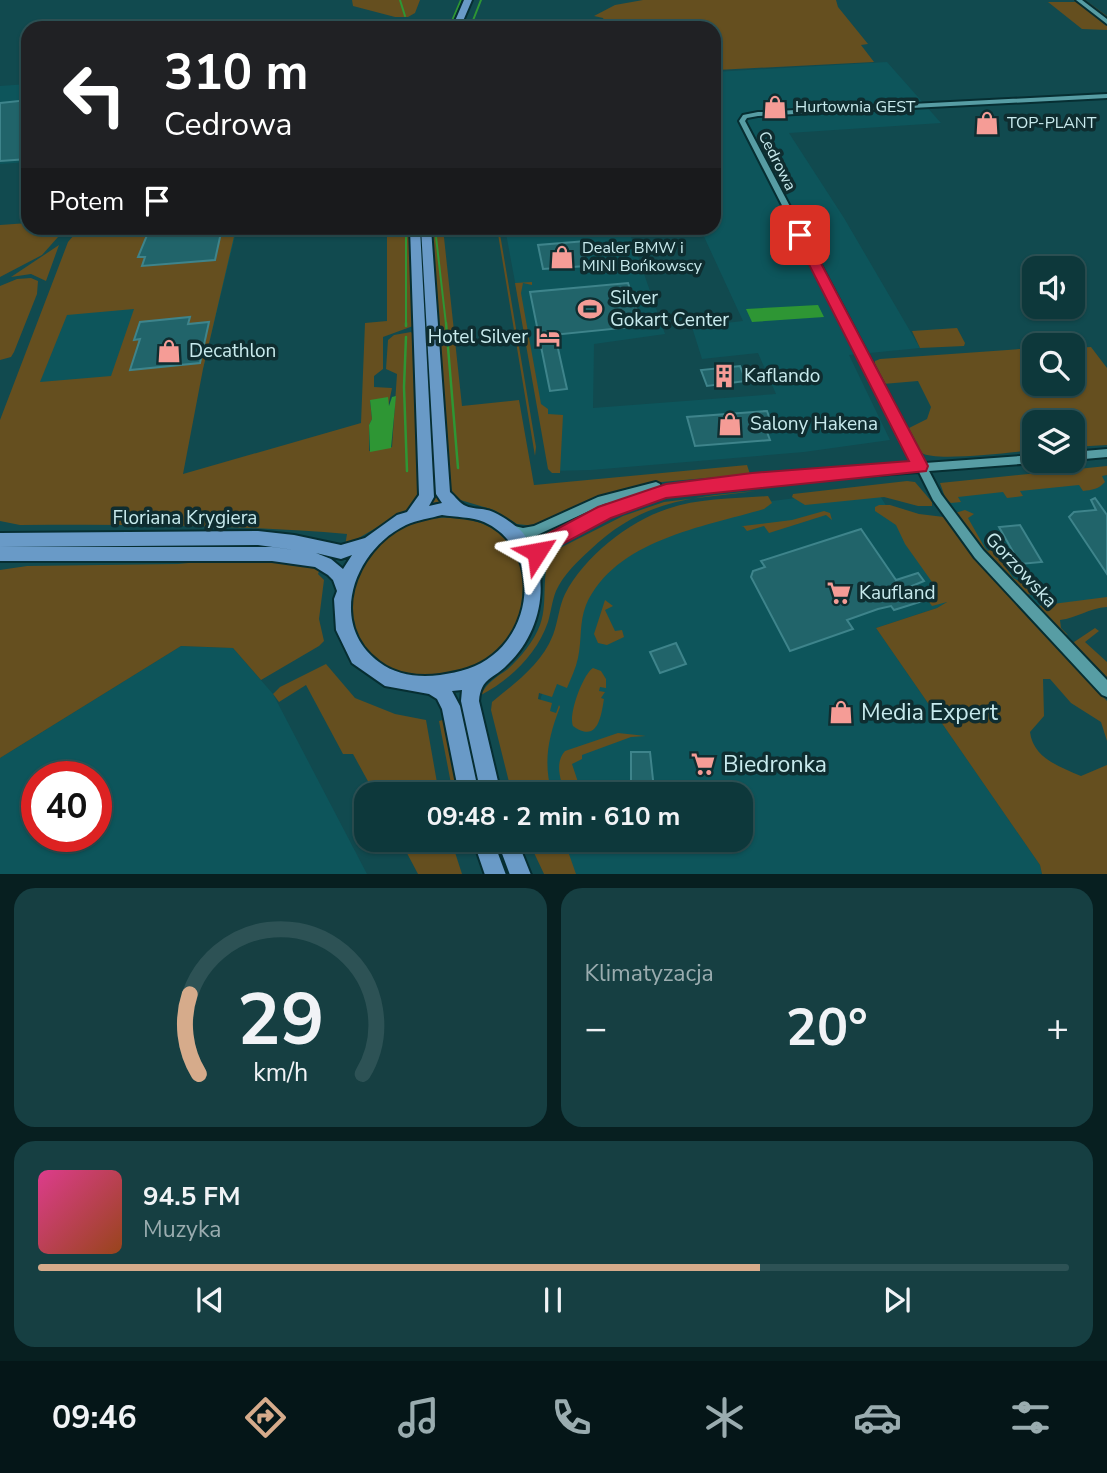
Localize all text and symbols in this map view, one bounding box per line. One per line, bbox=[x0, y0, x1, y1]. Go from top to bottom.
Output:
text: 310 m bbox=[164, 39, 308, 106]
icon: left bbox=[49, 49, 140, 140]
shop icon: Hurtownia GEST bbox=[761, 93, 789, 121]
place label: Hurtownia GEST bbox=[795, 96, 916, 118]
text: Cedrowa bbox=[164, 103, 292, 146]
shop icon: TOP-PLANT bbox=[973, 109, 1001, 137]
place label: TOP-PLANT bbox=[1007, 112, 1097, 134]
street label: Cedrowa bbox=[753, 127, 801, 195]
icon: arrive bbox=[138, 182, 176, 220]
text: Potem bbox=[49, 184, 124, 219]
pin bbox=[770, 205, 830, 265]
icon: arrive bbox=[781, 216, 819, 254]
place label: Dealer BMW i MINI Bońkowscy bbox=[582, 237, 703, 277]
shop icon: Dealer BMW i MINI Bońkowscy bbox=[548, 243, 576, 271]
map controls bbox=[1022, 256, 1085, 473]
button: sound bbox=[1022, 256, 1085, 319]
place label: Silver Gokart Center bbox=[610, 285, 729, 333]
sports icon: Silver Gokart Center bbox=[576, 295, 604, 323]
hotel icon: Hotel Silver bbox=[534, 323, 562, 351]
place label: Hotel Silver bbox=[428, 324, 528, 350]
button: search bbox=[1022, 333, 1085, 396]
shop icon: Decathlon bbox=[155, 337, 183, 365]
place label: Decathlon bbox=[189, 338, 276, 364]
building icon: Kaflando bbox=[710, 362, 738, 390]
place label: Kaflando bbox=[744, 363, 820, 389]
shop icon: Salony Hakena bbox=[716, 410, 744, 438]
button: layers bbox=[1022, 410, 1085, 473]
place label: Salony Hakena bbox=[750, 411, 878, 437]
street label: Floriana Krygiera bbox=[113, 505, 257, 531]
position arrow bbox=[500, 515, 574, 589]
street label: Gorzowska bbox=[979, 527, 1063, 613]
supermarket icon: Kaufland bbox=[825, 579, 853, 607]
place label: Kaufland bbox=[859, 580, 936, 606]
place label: Media Expert bbox=[861, 697, 999, 728]
shop icon: Media Expert bbox=[827, 698, 855, 726]
place label: Biedronka bbox=[723, 749, 827, 780]
supermarket icon: Biedronka bbox=[689, 750, 717, 778]
speed limit sign: 40 bbox=[21, 761, 112, 852]
text: 09:48 · 2 min · 610 m bbox=[427, 799, 680, 834]
text: Klimatyzacja bbox=[585, 958, 714, 989]
text: 29 bbox=[237, 970, 324, 1070]
text: 20° bbox=[786, 992, 868, 1063]
text: − bbox=[585, 1003, 607, 1054]
text: + bbox=[1046, 1003, 1069, 1054]
text: km/h bbox=[253, 1055, 308, 1089]
text: 94.5 FM bbox=[143, 1179, 240, 1214]
text: Muzyka bbox=[143, 1214, 221, 1245]
icon: previous bbox=[191, 1281, 229, 1319]
icon: pause bbox=[534, 1281, 572, 1319]
icon: next bbox=[878, 1281, 916, 1319]
icon: directions bbox=[241, 1393, 290, 1442]
icon: music bbox=[394, 1393, 443, 1442]
icon: phone bbox=[547, 1393, 596, 1442]
icon: climate bbox=[700, 1393, 749, 1442]
icon: car bbox=[853, 1393, 902, 1442]
icon: filters bbox=[1006, 1393, 1055, 1442]
text: 09:46 bbox=[52, 1396, 137, 1439]

